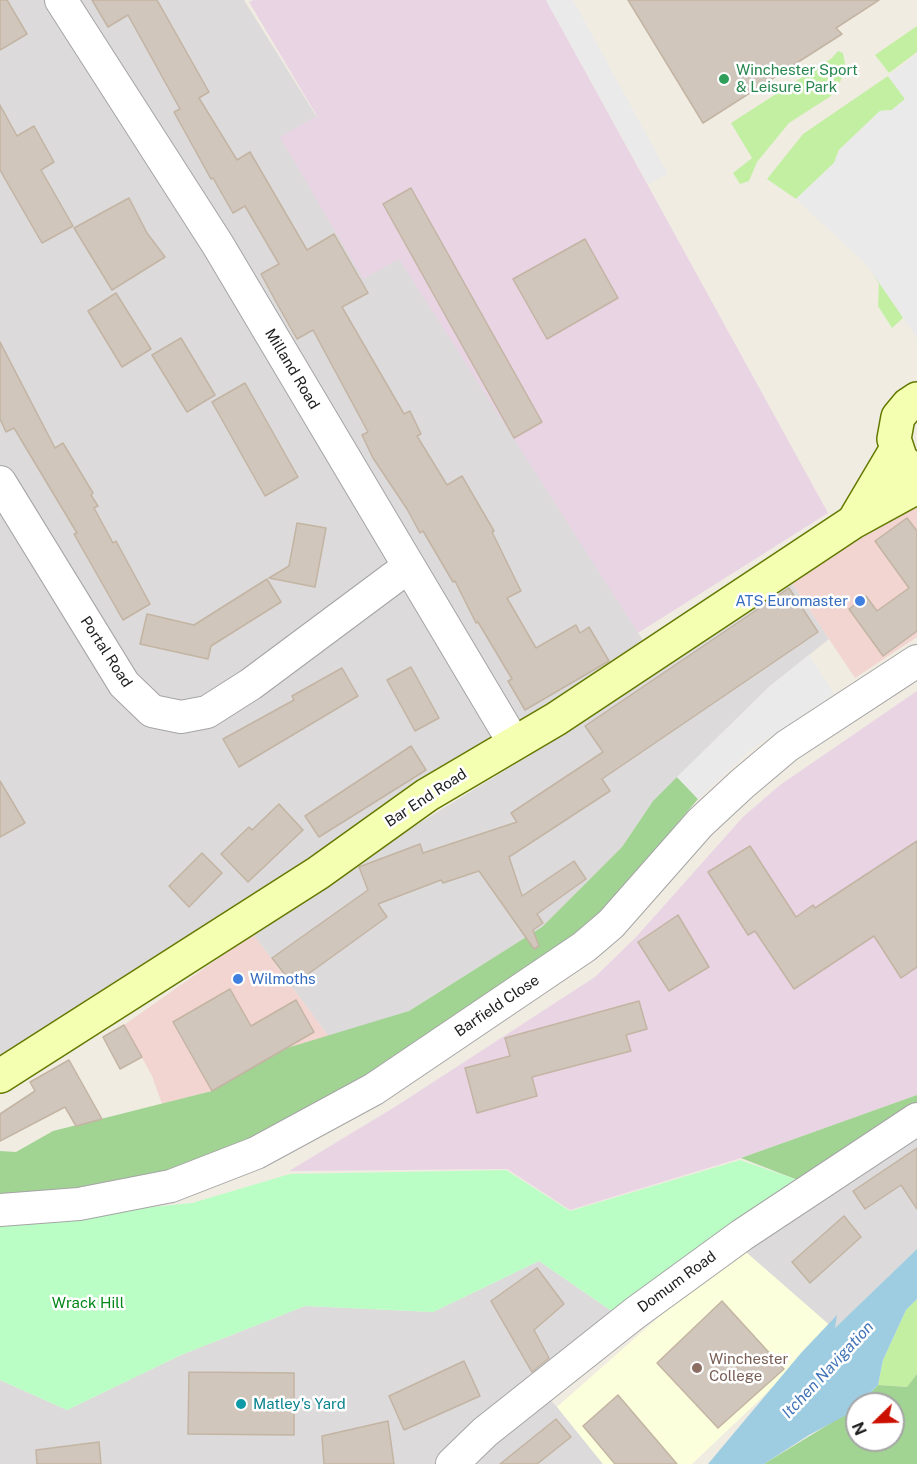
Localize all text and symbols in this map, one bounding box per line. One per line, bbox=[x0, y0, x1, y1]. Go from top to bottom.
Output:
place label: Winchester Sport & Leisure Park bbox=[736, 61, 858, 96]
marker: Winchester Sport & Leisure Park bbox=[717, 72, 731, 86]
street label: Milland Road bbox=[261, 325, 323, 413]
place label: ATS Euromaster bbox=[735, 592, 848, 610]
marker: ATS Euromaster bbox=[853, 594, 867, 608]
street label: Portal Road bbox=[76, 613, 136, 691]
street label: Bar End Road bbox=[382, 765, 470, 831]
place label: Wilmoths bbox=[250, 970, 316, 988]
street label: Barfield Close bbox=[451, 971, 543, 1041]
marker: Wilmoths bbox=[231, 972, 245, 986]
street label: Domum Road bbox=[634, 1247, 720, 1317]
park label: Wrack Hill bbox=[52, 1294, 124, 1312]
water label: Itchen Navigation bbox=[778, 1318, 878, 1422]
place label: Winchester College bbox=[709, 1350, 788, 1385]
marker: Winchester College bbox=[690, 1361, 704, 1375]
north arrow bbox=[845, 1392, 905, 1452]
place label: Matley's Yard bbox=[253, 1395, 346, 1413]
marker: Matley's Yard bbox=[234, 1397, 248, 1411]
text: N bbox=[849, 1419, 871, 1438]

